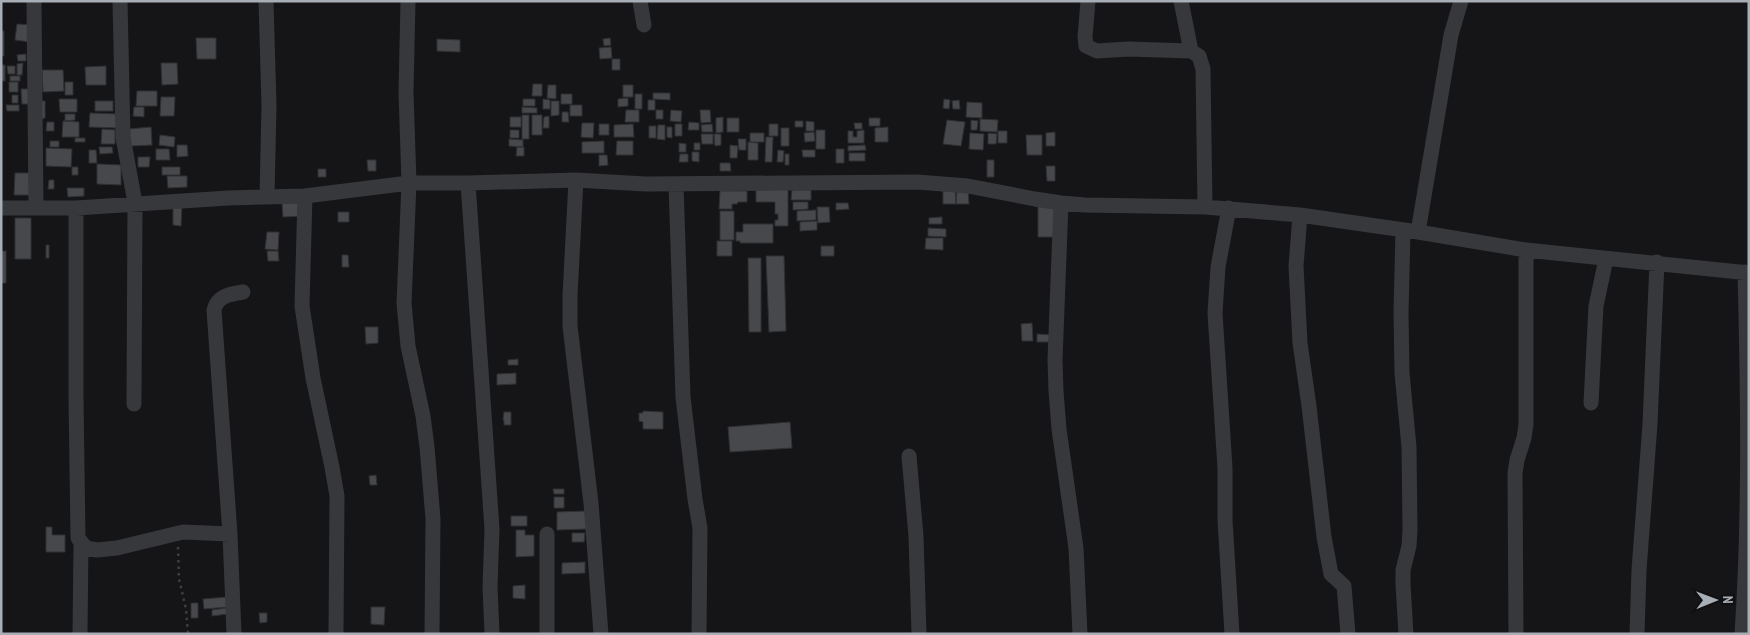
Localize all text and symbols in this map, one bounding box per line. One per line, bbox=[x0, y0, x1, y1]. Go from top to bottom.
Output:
north arrow bbox=[1690, 575, 1740, 625]
text: N bbox=[1719, 596, 1737, 604]

